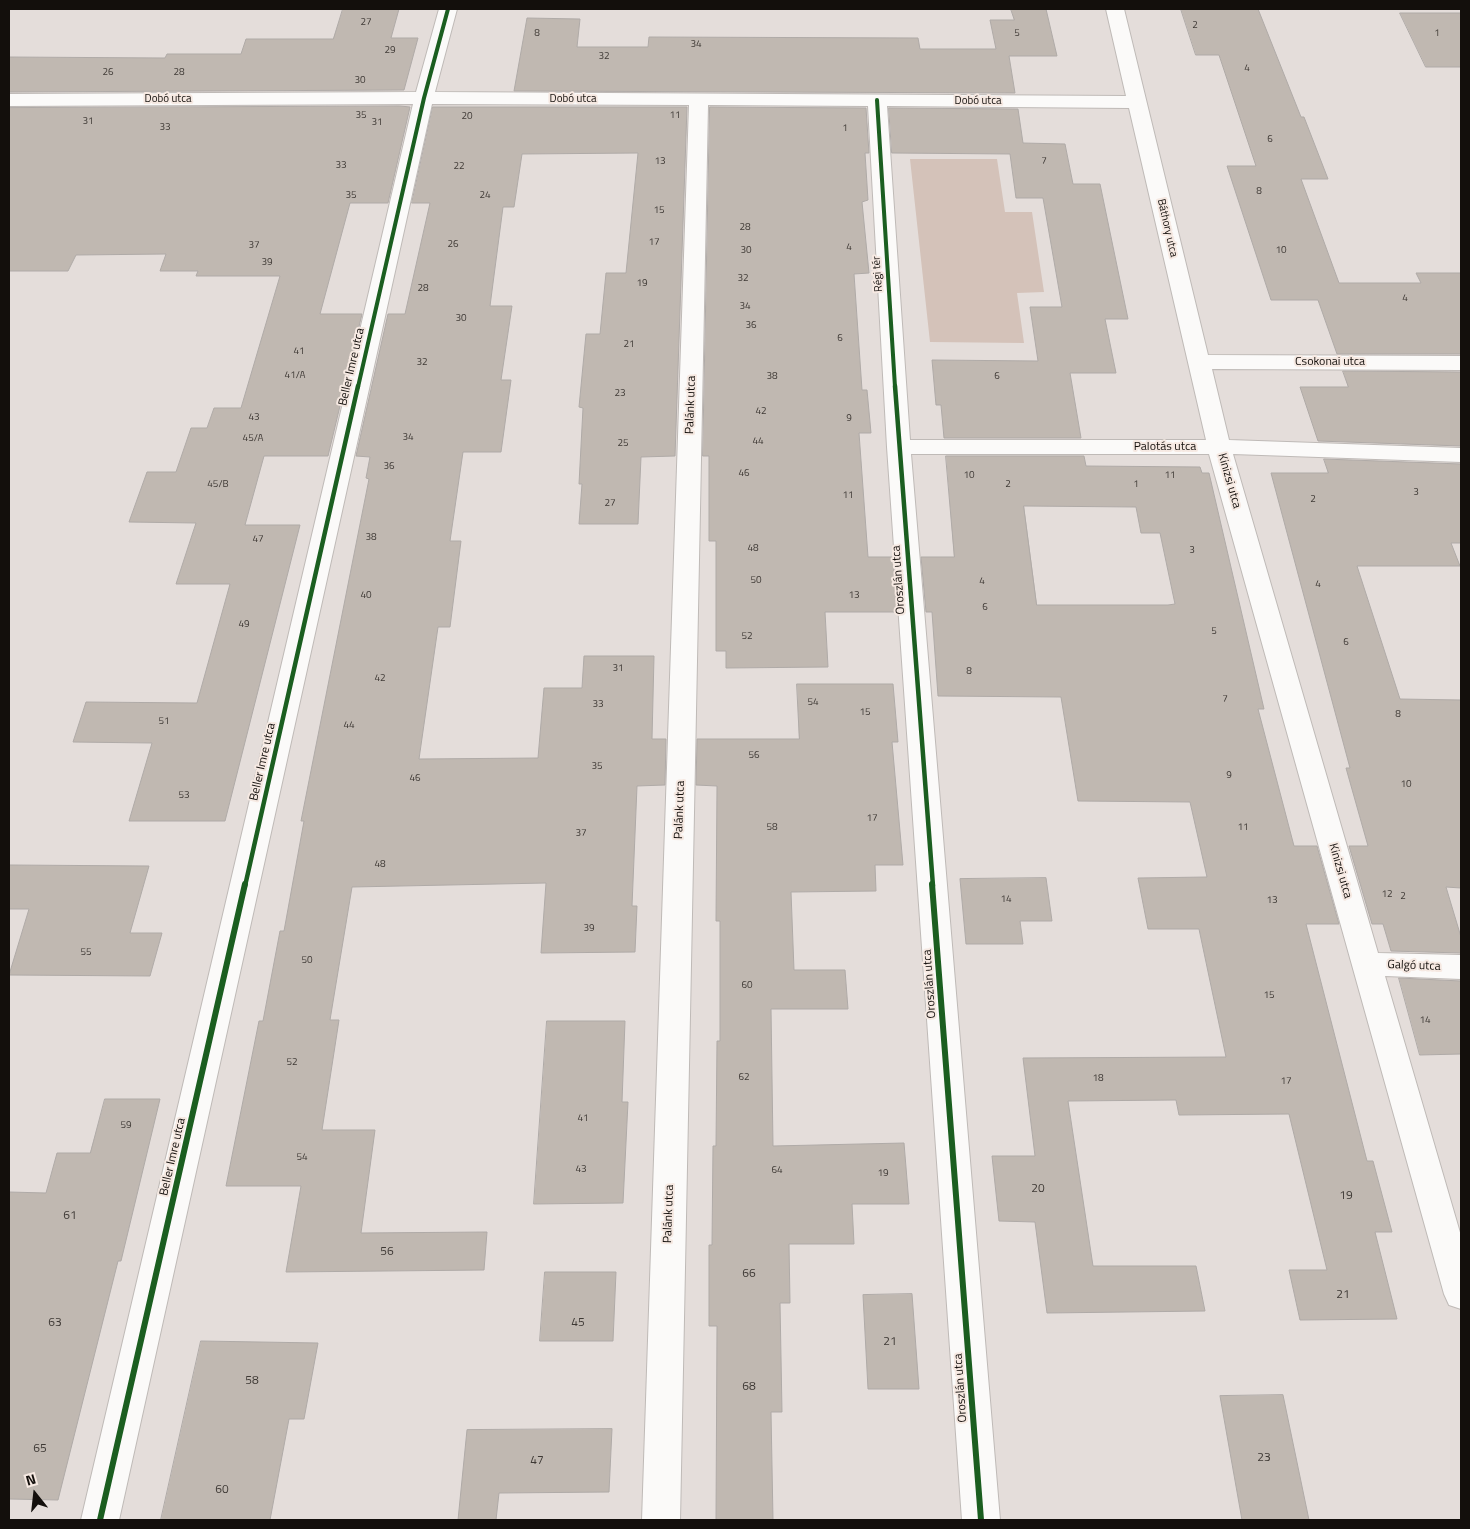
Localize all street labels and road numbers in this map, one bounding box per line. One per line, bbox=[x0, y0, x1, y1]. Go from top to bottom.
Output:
street label: Dobó utca bbox=[145, 92, 191, 106]
street label: Dobó utca bbox=[550, 92, 596, 106]
street label: Dobó utca bbox=[955, 94, 1001, 108]
street label: Báthory utca bbox=[1154, 198, 1180, 258]
street label: Régi tér bbox=[870, 256, 886, 292]
street label: Beller Imre utca bbox=[336, 327, 368, 407]
street label: Csokonai utca bbox=[1295, 355, 1365, 369]
street label: Palánk utca bbox=[683, 376, 699, 434]
street label: Palotás utca bbox=[1134, 440, 1196, 454]
street label: Kinizsi utca bbox=[1214, 452, 1244, 510]
street label: Oroszlán utca bbox=[889, 545, 909, 615]
street label: Beller Imre utca bbox=[247, 722, 279, 802]
street label: Palánk utca bbox=[672, 781, 688, 839]
street label: Kinizsi utca bbox=[1325, 842, 1355, 900]
street label: Oroszlán utca bbox=[920, 949, 940, 1019]
street label: Galgó utca bbox=[1387, 958, 1441, 974]
street label: Beller Imre utca bbox=[157, 1117, 189, 1197]
street label: Palánk utca bbox=[661, 1185, 677, 1243]
street label: Oroszlán utca bbox=[951, 1353, 971, 1423]

